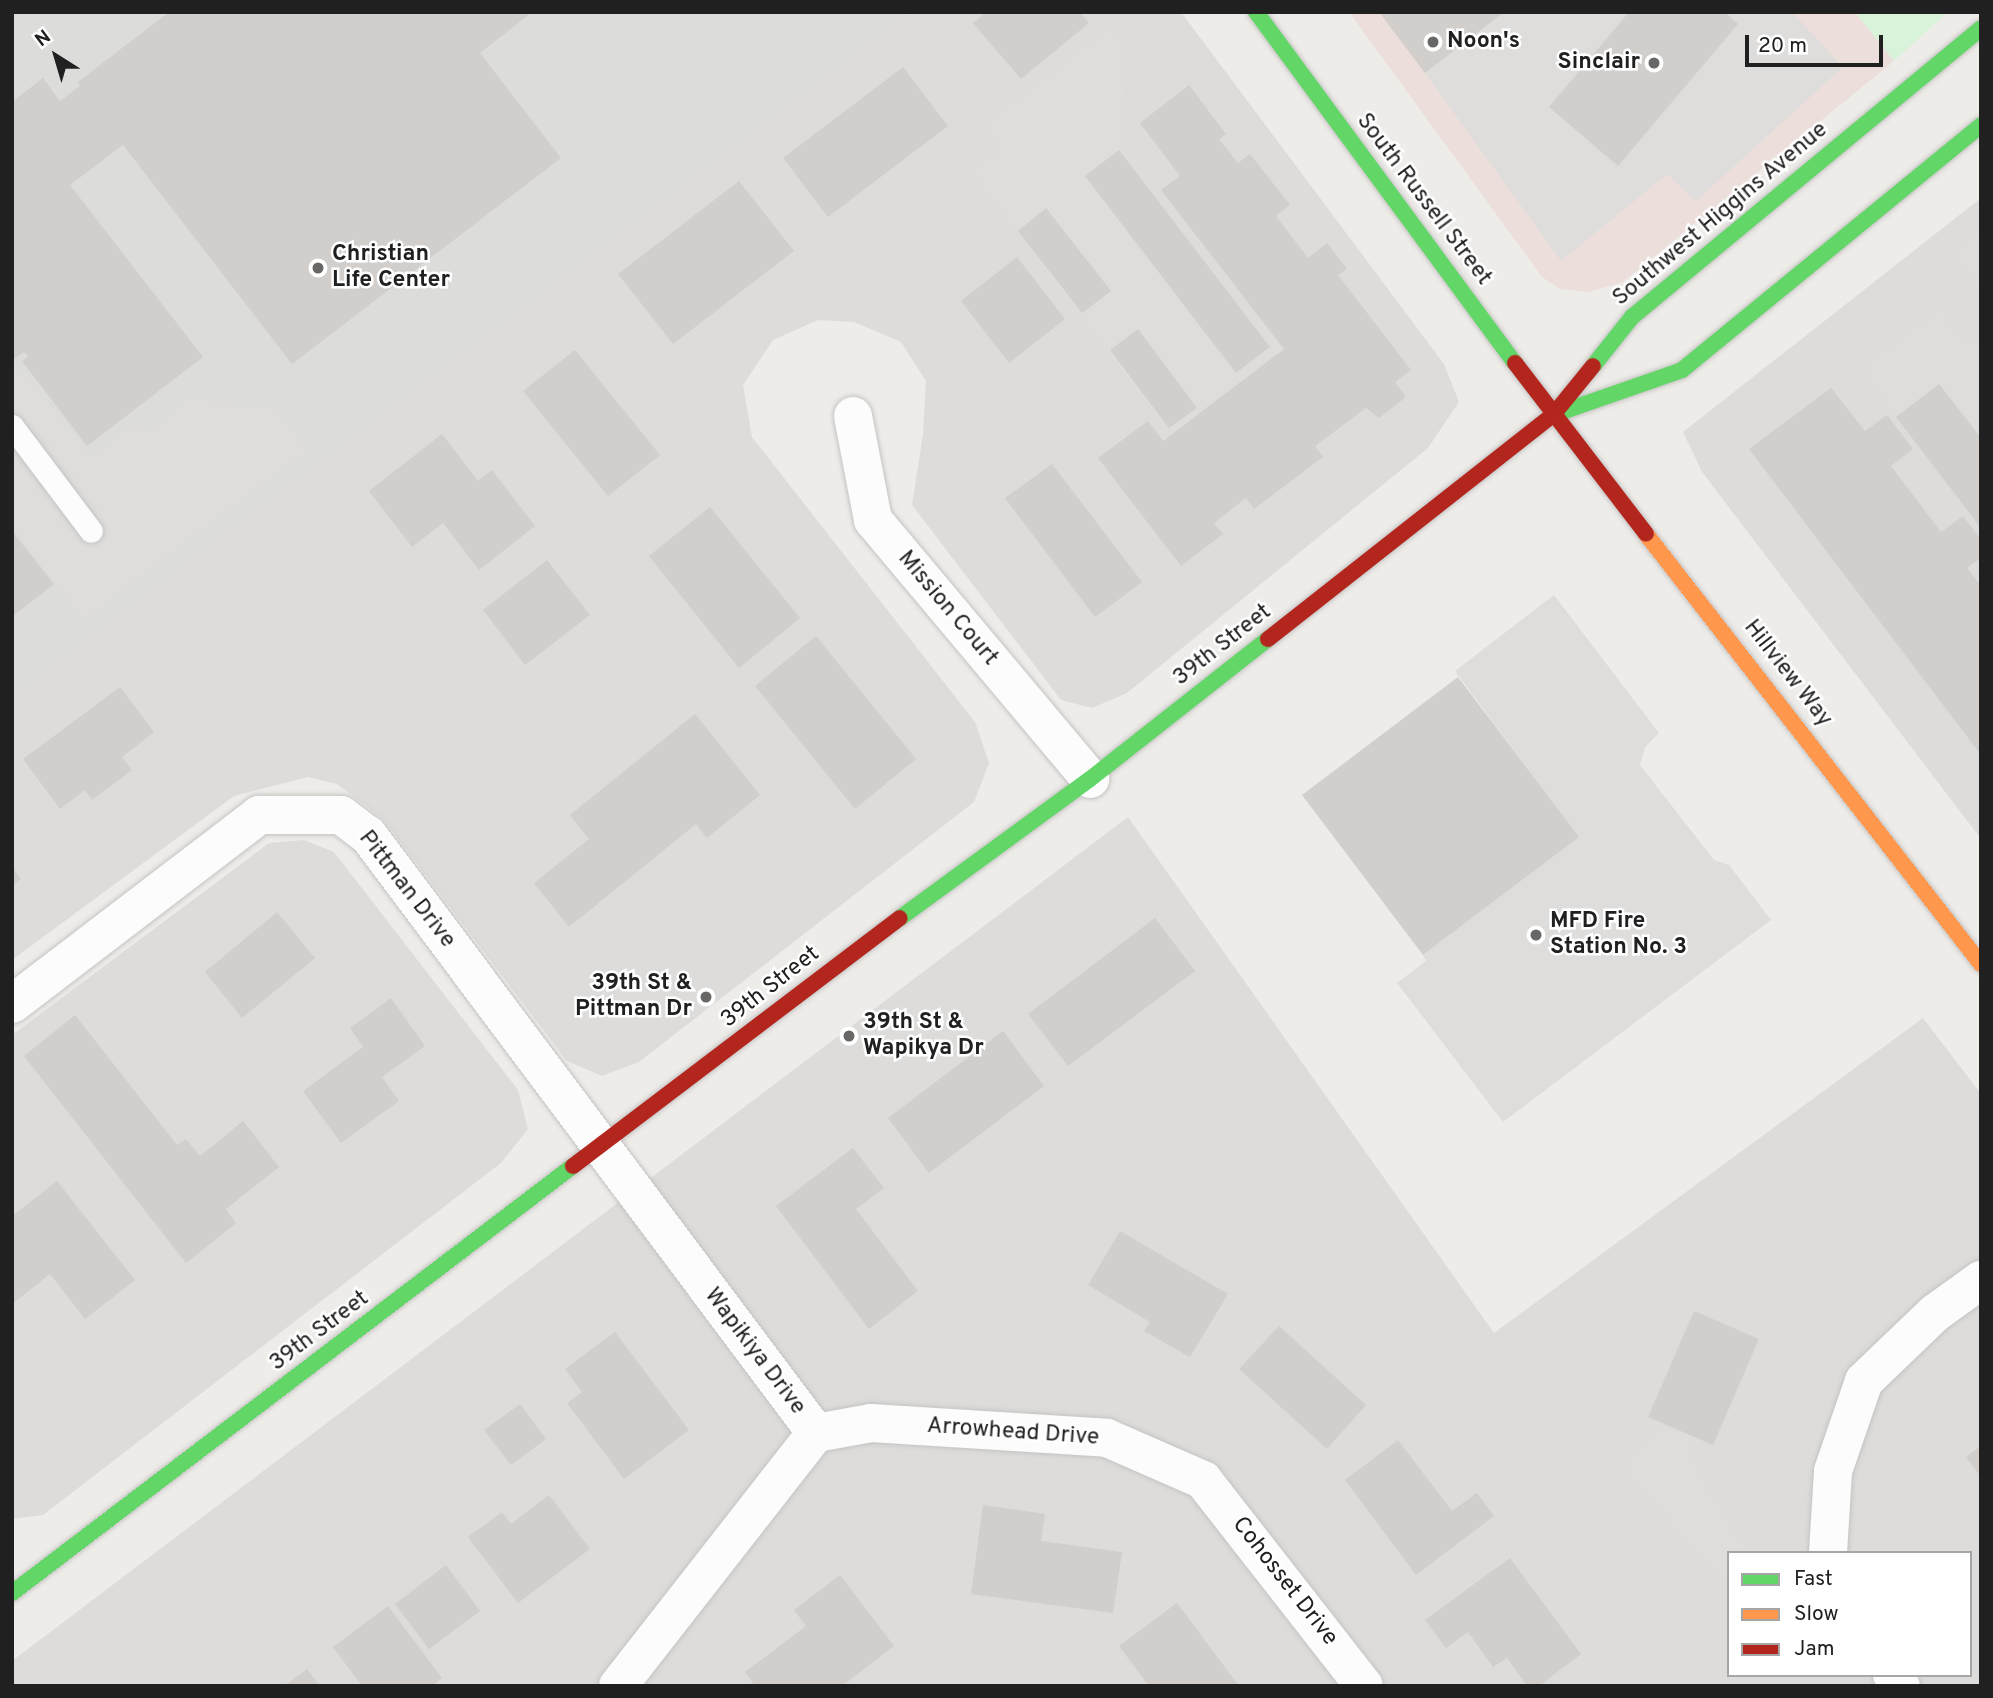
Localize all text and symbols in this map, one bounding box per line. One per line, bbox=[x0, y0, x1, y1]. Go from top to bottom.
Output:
north arrow bbox=[21, 21, 91, 91]
scale bar bbox=[1748, 21, 1886, 65]
text: N bbox=[31, 26, 56, 53]
place label: Noon's bbox=[1447, 28, 1520, 56]
text: 20 m bbox=[1758, 33, 1807, 60]
marker: Noon's bbox=[1425, 34, 1441, 50]
place label: Sinclair bbox=[1558, 49, 1640, 77]
marker: Sinclair bbox=[1646, 55, 1662, 71]
street label: South Russell Street bbox=[1349, 109, 1497, 291]
street label: Southwest Higgins Avenue bbox=[1608, 117, 1834, 313]
place label: Christian Life Center bbox=[332, 241, 450, 295]
marker: Christian Life Center bbox=[310, 260, 326, 276]
street label: Mission Court bbox=[891, 546, 1003, 672]
street label: 39th Street bbox=[1168, 599, 1278, 693]
street label: Hillview Way bbox=[1737, 615, 1837, 733]
street label: Pittman Drive bbox=[352, 826, 460, 954]
place label: MFD Fire Station No. 3 bbox=[1550, 908, 1687, 962]
marker: MFD Fire Station No. 3 bbox=[1528, 927, 1544, 943]
street label: 39th Street bbox=[716, 941, 826, 1035]
place label: 39th St & Pittman Dr bbox=[575, 970, 692, 1024]
marker: 39th St & Pittman Dr bbox=[698, 989, 714, 1005]
place label: 39th St & Wapikya Dr bbox=[863, 1009, 984, 1063]
marker: 39th St & Wapikya Dr bbox=[841, 1028, 857, 1044]
street label: Wapikiya Drive bbox=[697, 1283, 811, 1421]
street label: 39th Street bbox=[265, 1286, 375, 1378]
street label: Arrowhead Drive bbox=[926, 1413, 1100, 1453]
street label: Cohosset Drive bbox=[1225, 1512, 1343, 1652]
legend bbox=[1727, 1551, 1972, 1677]
text: Fast bbox=[1794, 1566, 1833, 1593]
text: Slow bbox=[1794, 1601, 1839, 1628]
text: Jam bbox=[1794, 1636, 1835, 1663]

